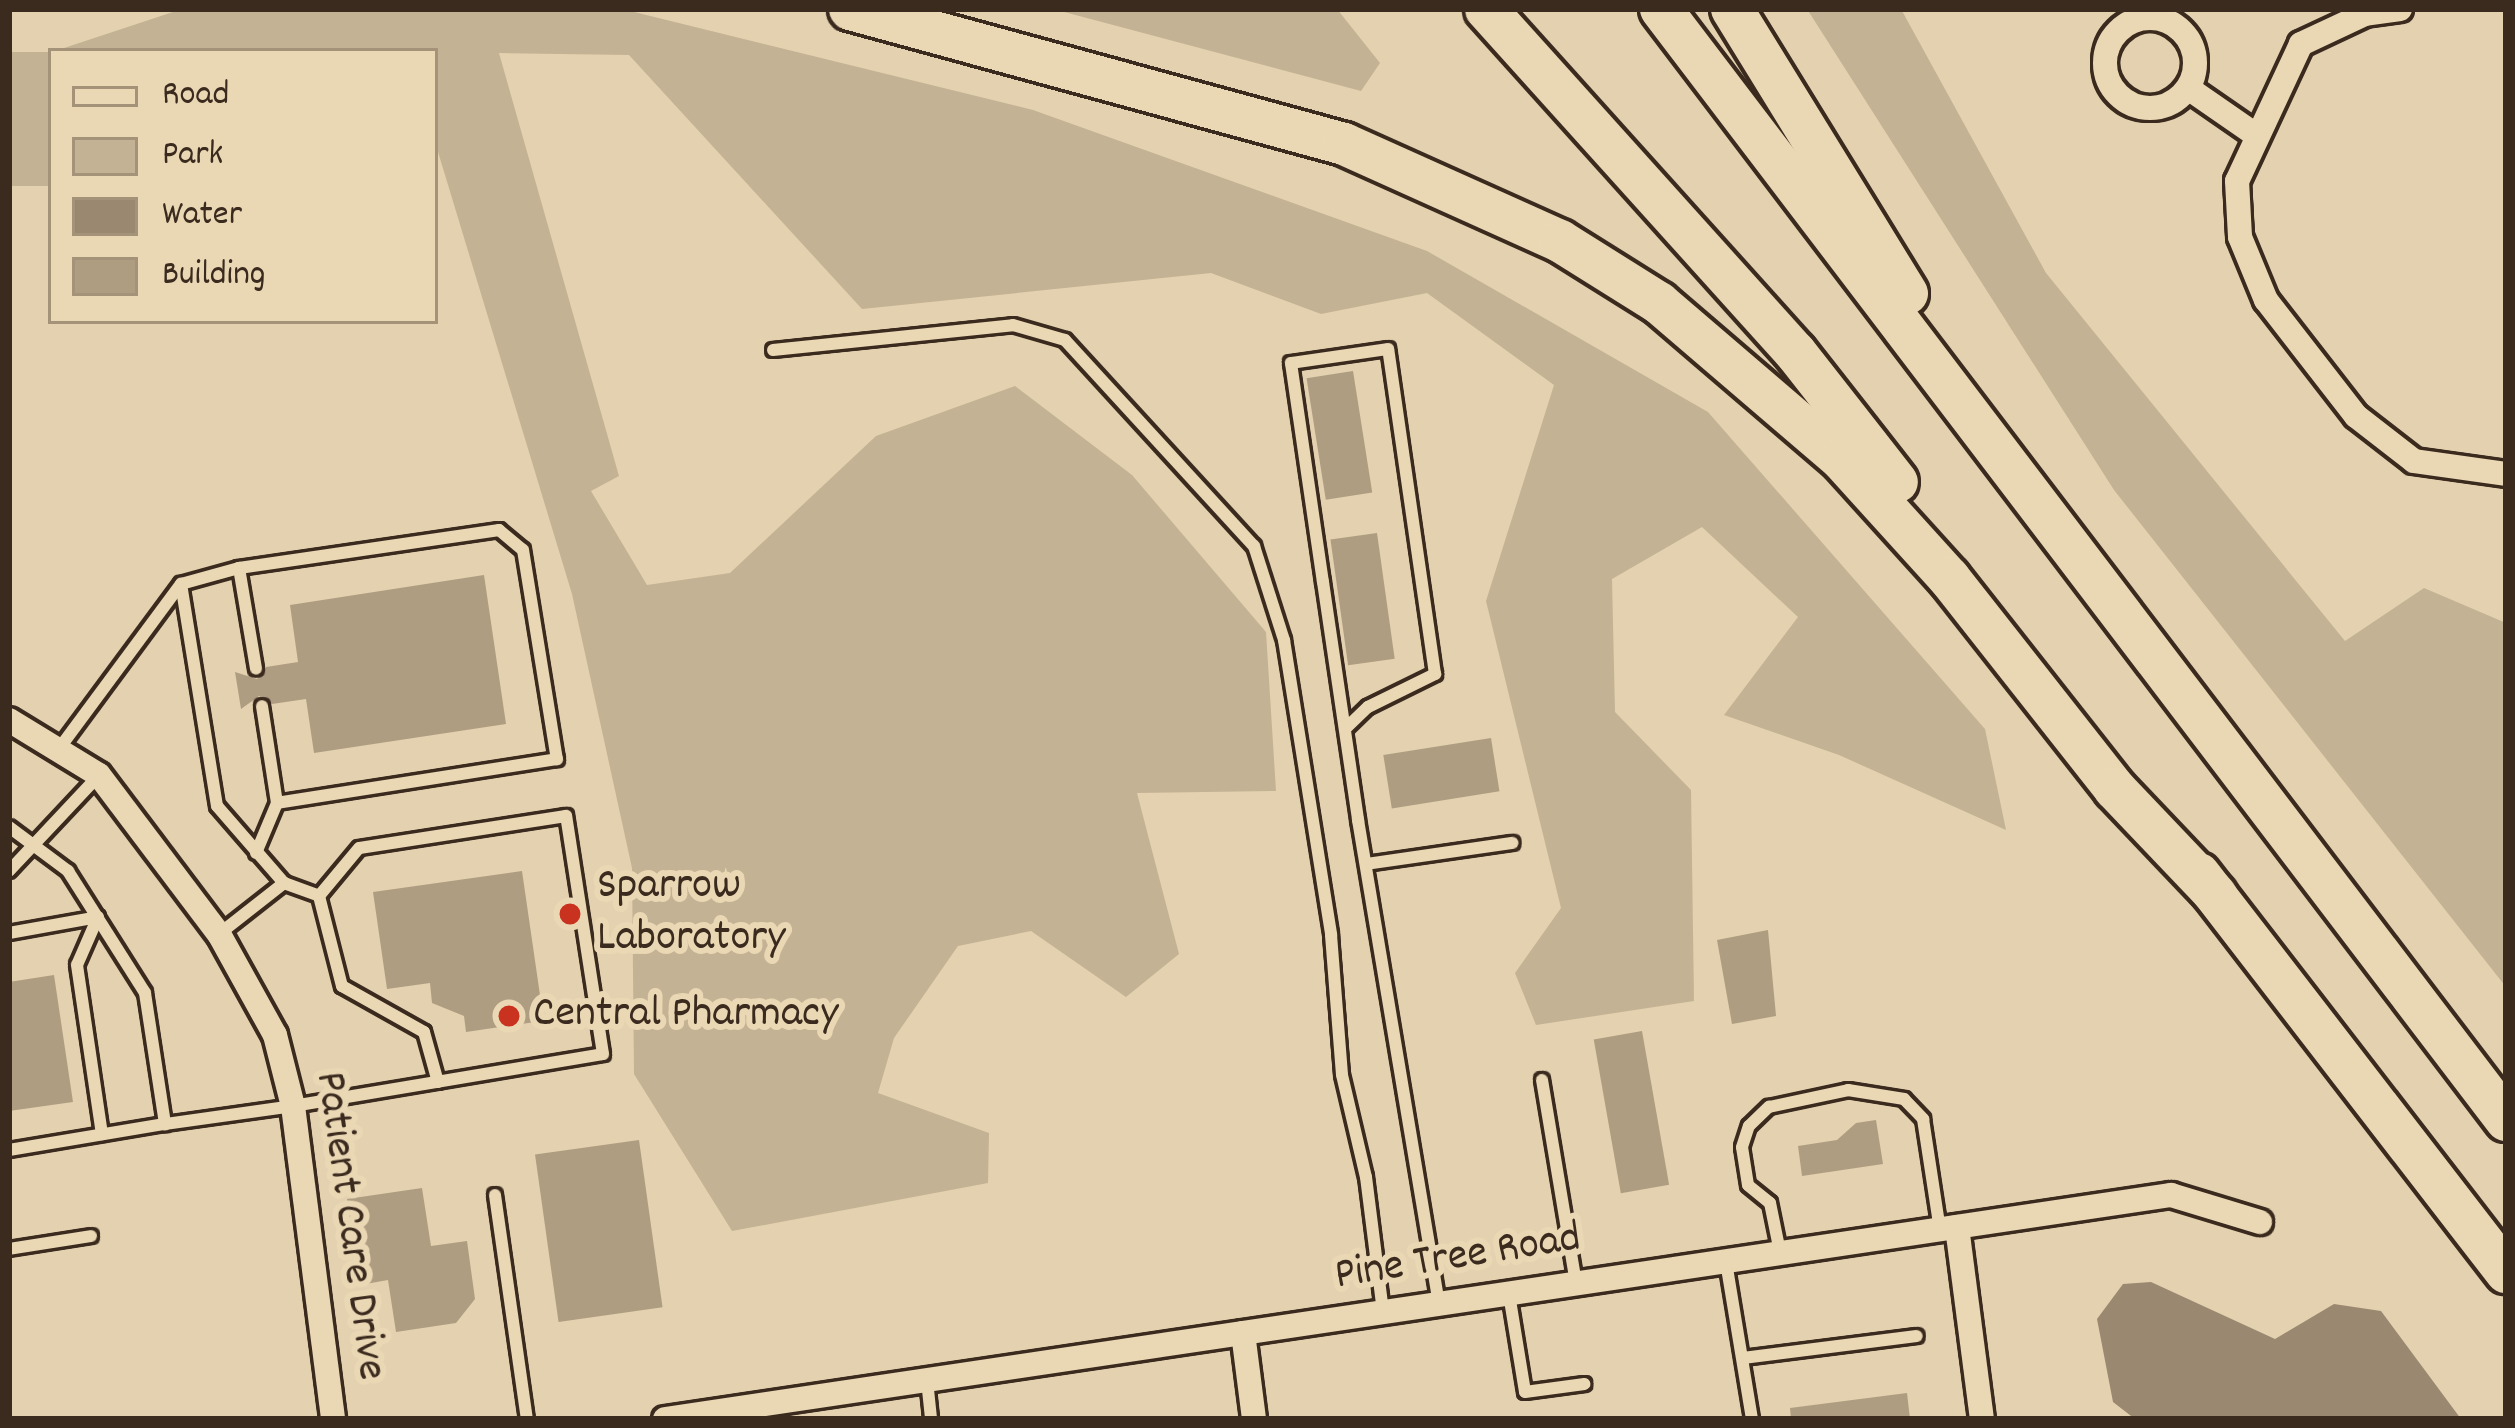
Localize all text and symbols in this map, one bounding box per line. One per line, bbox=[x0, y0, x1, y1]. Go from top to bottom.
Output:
legend bbox=[48, 48, 438, 324]
text: Road bbox=[162, 70, 229, 122]
text: Park bbox=[162, 130, 223, 182]
text: Water bbox=[162, 190, 242, 242]
text: Building bbox=[162, 250, 266, 302]
place label: Sparrow Laboratory bbox=[597, 861, 785, 967]
marker: Sparrow Laboratory bbox=[554, 898, 586, 930]
place label: Central Pharmacy bbox=[533, 989, 838, 1043]
marker: Central Pharmacy bbox=[496, 1003, 522, 1029]
street label: Patient Care Drive bbox=[300, 1068, 396, 1384]
street label: Pine Tree Road bbox=[1331, 1213, 1585, 1305]

